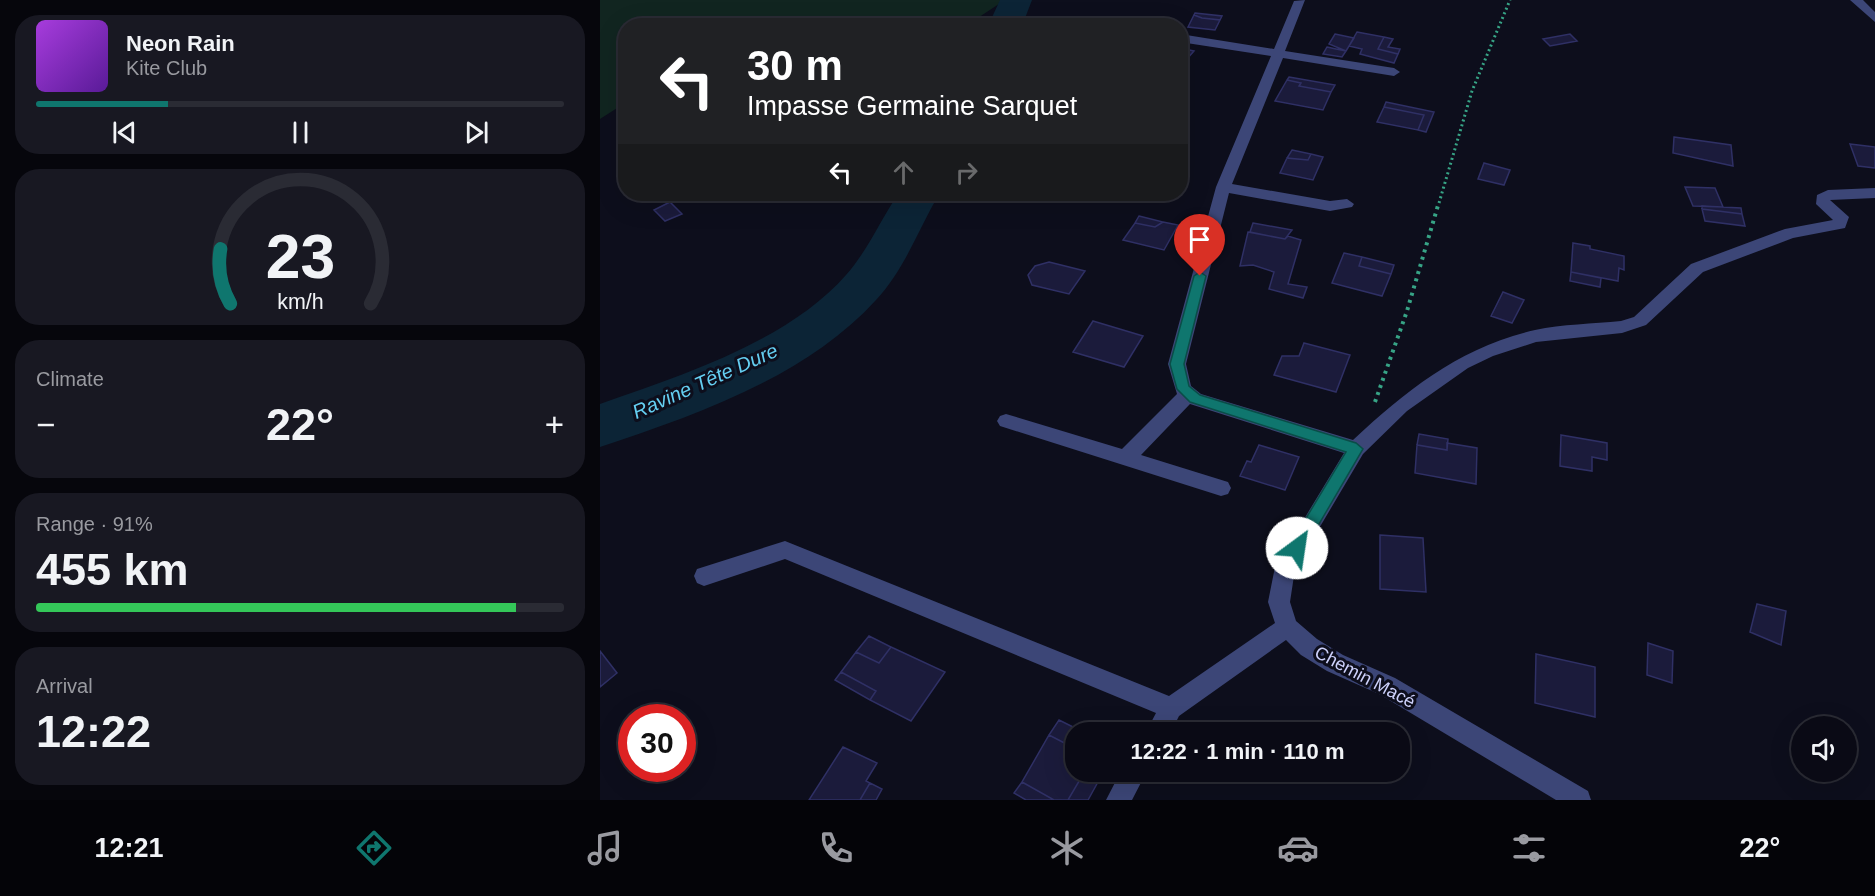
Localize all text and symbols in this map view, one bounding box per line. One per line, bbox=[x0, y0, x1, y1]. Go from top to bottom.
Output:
text: Neon Rain bbox=[126, 31, 235, 56]
icon: left bbox=[648, 42, 726, 120]
text: 30 m bbox=[747, 42, 843, 89]
text: Kite Club bbox=[126, 57, 207, 79]
text: Impasse Germaine Sarquet bbox=[747, 91, 1077, 121]
icon: previous bbox=[108, 116, 141, 149]
icon: pause bbox=[284, 116, 317, 149]
icon: next bbox=[460, 116, 493, 149]
icon: left bbox=[824, 156, 857, 189]
icon: ahead bbox=[887, 156, 920, 189]
icon: right bbox=[950, 156, 983, 189]
pin bbox=[1174, 214, 1225, 276]
text: 23 bbox=[265, 222, 335, 291]
icon: arrive bbox=[1183, 223, 1216, 256]
text: km/h bbox=[277, 290, 323, 314]
water label: Ravine Tête Dure bbox=[629, 339, 781, 423]
text: Climate bbox=[36, 368, 104, 390]
text: 22° bbox=[266, 399, 334, 450]
text: − bbox=[36, 406, 55, 443]
text: + bbox=[545, 406, 564, 443]
text: Range · 91% bbox=[36, 513, 153, 535]
position arrow bbox=[1265, 516, 1329, 580]
text: 455 km bbox=[36, 544, 189, 595]
street label: Chemin Macé bbox=[1311, 642, 1419, 712]
text: Arrival bbox=[36, 675, 93, 697]
speed limit sign: 30 bbox=[618, 704, 696, 782]
text: 12:22 bbox=[36, 706, 151, 757]
map controls bbox=[1791, 716, 1857, 782]
button: sound bbox=[1791, 716, 1857, 782]
text: 12:22 · 1 min · 110 m bbox=[1131, 739, 1345, 764]
icon: directions bbox=[353, 827, 395, 869]
icon: music bbox=[584, 827, 626, 869]
icon: phone bbox=[815, 827, 857, 869]
icon: climate bbox=[1046, 827, 1088, 869]
icon: car bbox=[1277, 827, 1319, 869]
icon: filters bbox=[1508, 827, 1550, 869]
text: 12:21 bbox=[95, 833, 164, 863]
text: 22° bbox=[1740, 833, 1780, 863]

